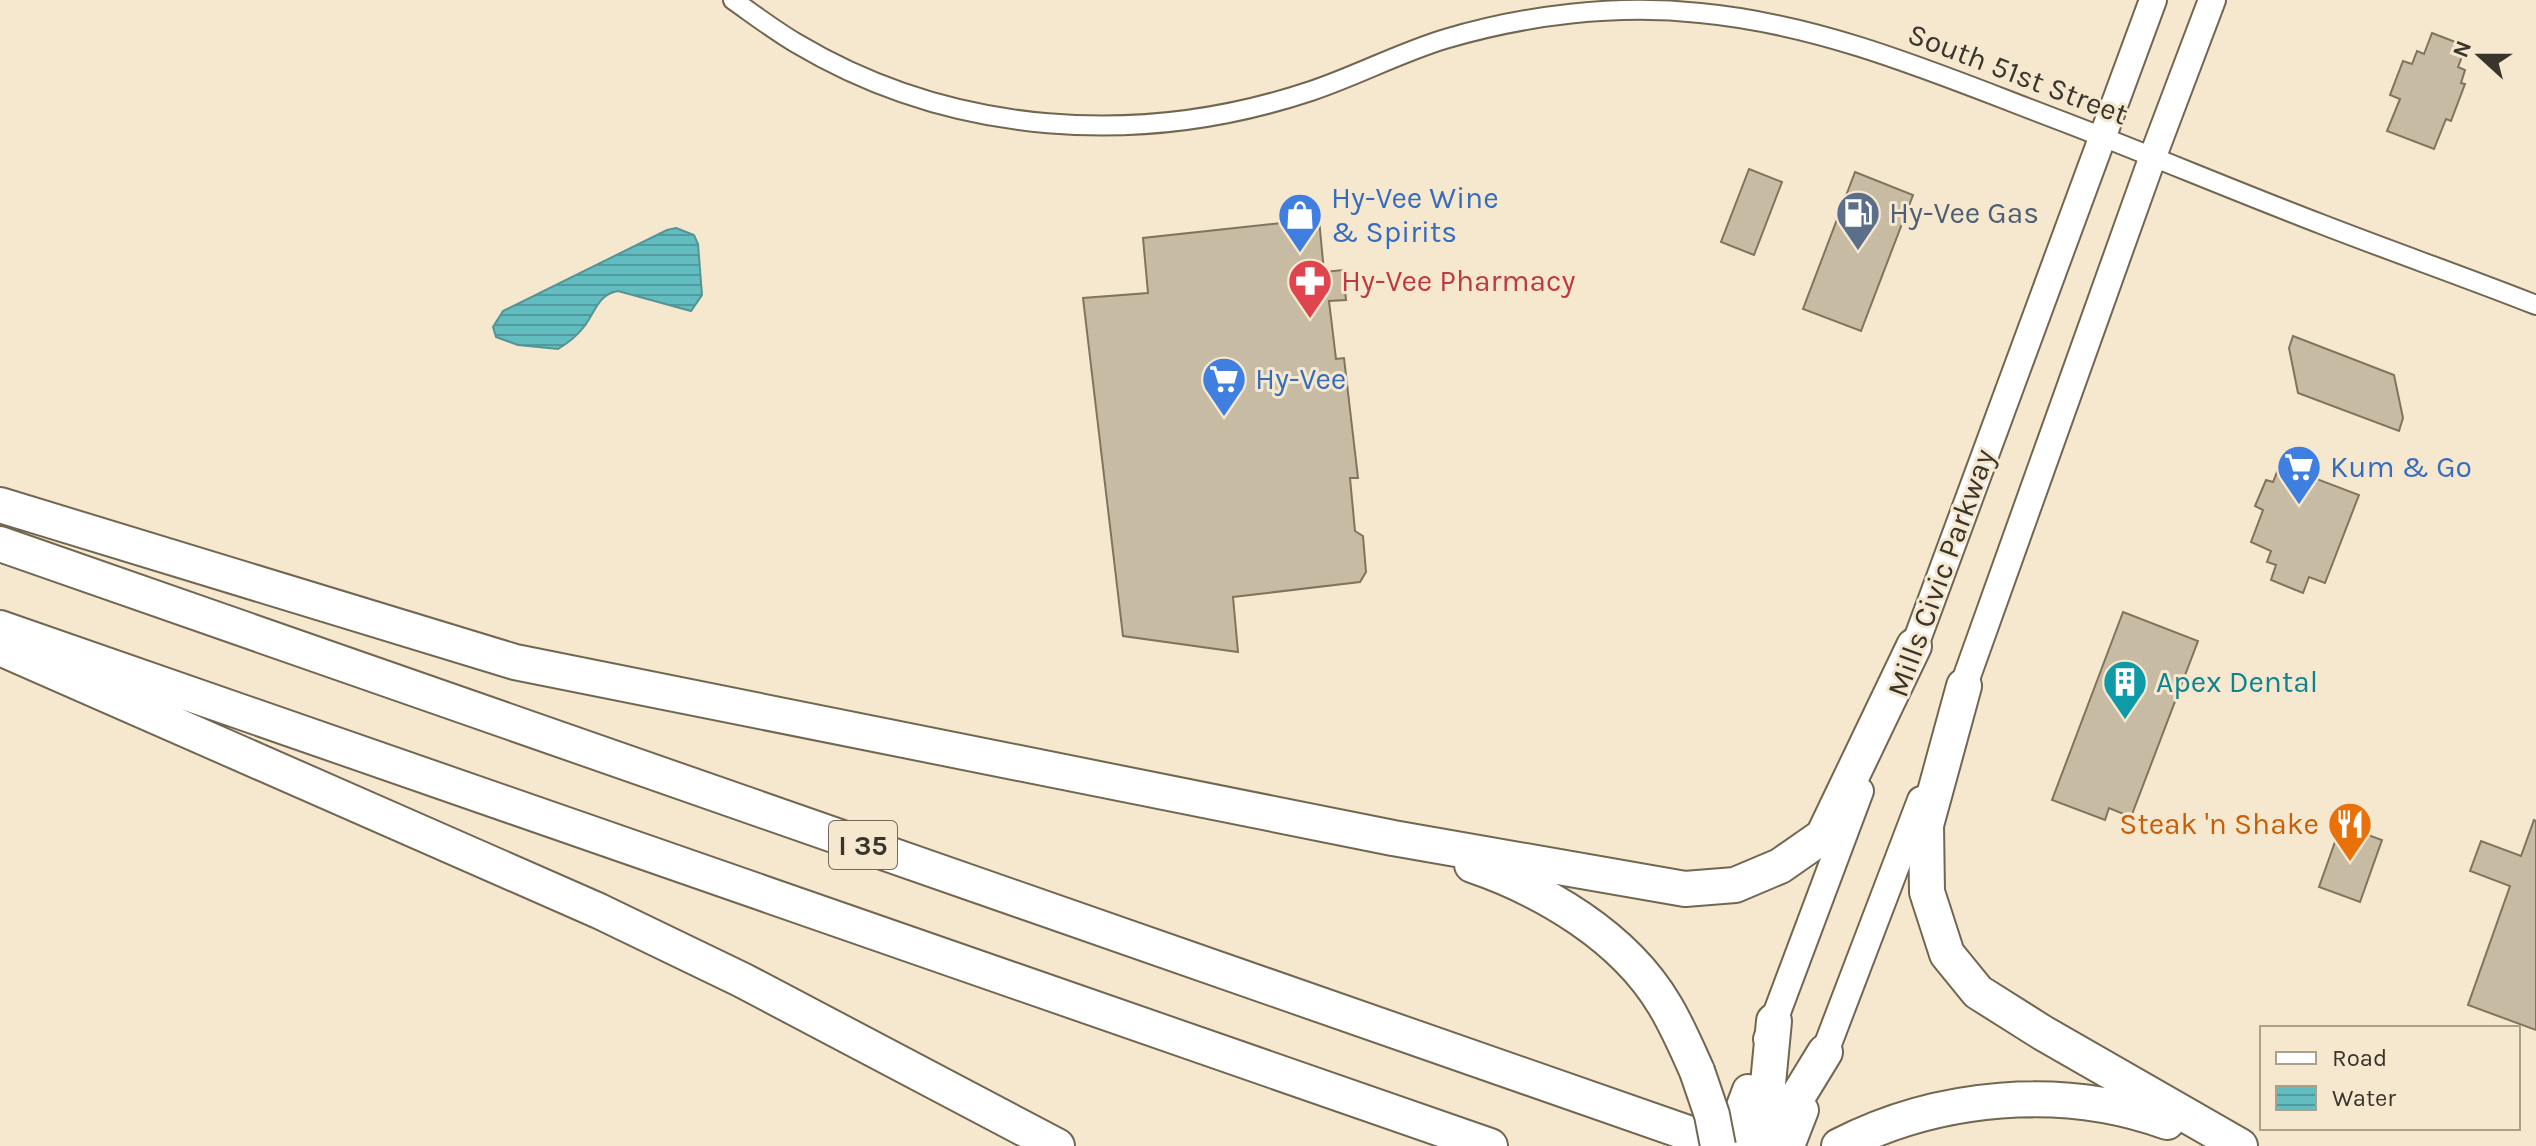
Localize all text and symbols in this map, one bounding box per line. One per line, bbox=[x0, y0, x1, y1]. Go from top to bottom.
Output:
street label: South 51st Street bbox=[1903, 16, 2133, 132]
north arrow bbox=[2440, 16, 2520, 96]
text: N bbox=[2447, 37, 2477, 61]
place label: Hy-Vee Wine & Spirits bbox=[1331, 180, 1499, 250]
fuel station icon: Hy-Vee Gas bbox=[1834, 189, 1882, 252]
shop icon: Hy-Vee Wine & Spirits bbox=[1276, 191, 1324, 254]
place label: Hy-Vee Gas bbox=[1889, 195, 2039, 231]
pharmacy icon: Hy-Vee Pharmacy bbox=[1286, 257, 1334, 320]
place label: Hy-Vee Pharmacy bbox=[1341, 263, 1575, 299]
supermarket icon: Hy-Vee bbox=[1200, 355, 1248, 418]
place label: Hy-Vee bbox=[1255, 361, 1346, 397]
supermarket icon: Kum & Go bbox=[2275, 443, 2323, 506]
street label: Mills Civic Parkway bbox=[1879, 444, 2003, 702]
place label: Kum & Go bbox=[2330, 449, 2472, 485]
building icon: Apex Dental bbox=[2101, 658, 2149, 721]
place label: Apex Dental bbox=[2156, 664, 2318, 700]
restaurant icon: Steak 'n Shake bbox=[2326, 800, 2374, 863]
place label: Steak 'n Shake bbox=[2119, 806, 2319, 842]
road number: I 35 bbox=[829, 821, 897, 869]
legend bbox=[2260, 1026, 2520, 1130]
text: Road bbox=[2332, 1044, 2387, 1072]
text: Water bbox=[2332, 1084, 2396, 1112]

